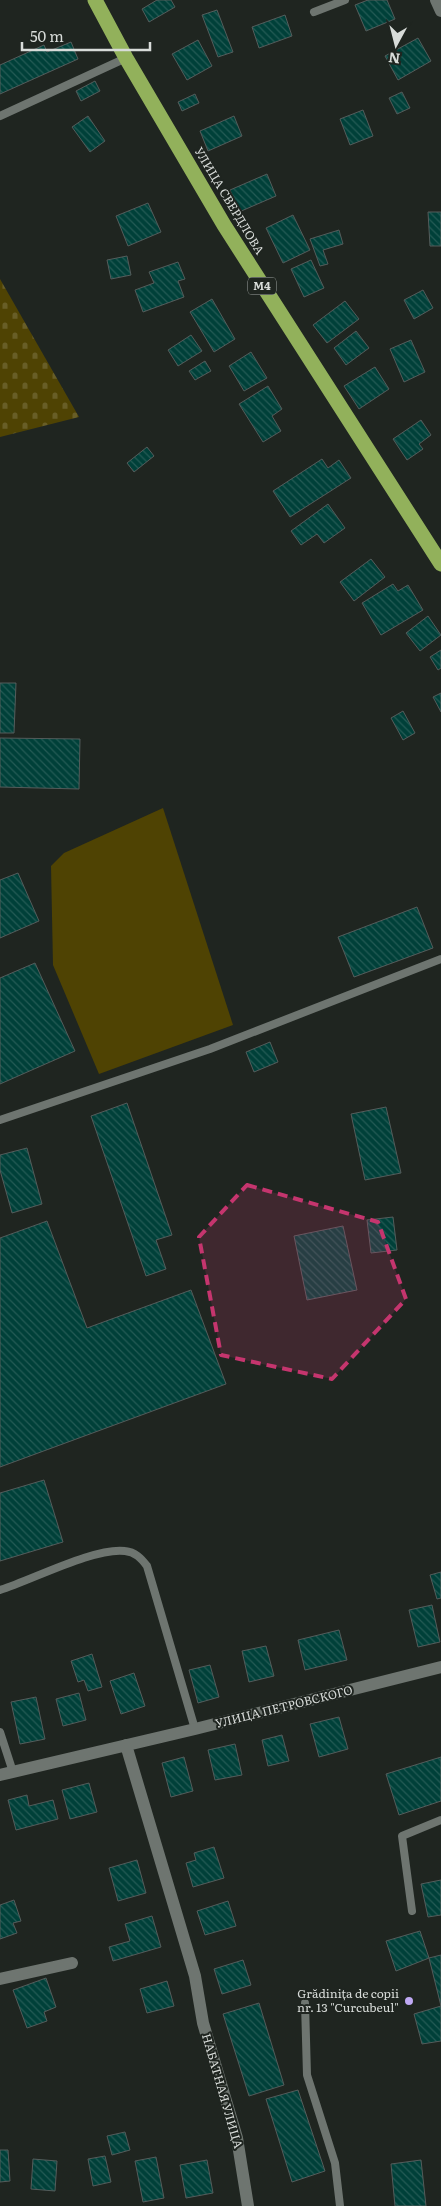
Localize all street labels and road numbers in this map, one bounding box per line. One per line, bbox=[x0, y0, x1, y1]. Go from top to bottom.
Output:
street label: УЛИЦА СВЕРДЛОВА bbox=[191, 143, 269, 258]
road number: M4 bbox=[248, 278, 276, 294]
street label: УЛИЦА ПЕТРОВСКОГО bbox=[213, 1680, 354, 1732]
street label: НАБАТНАЯ УЛИЦА bbox=[198, 2031, 248, 2151]

